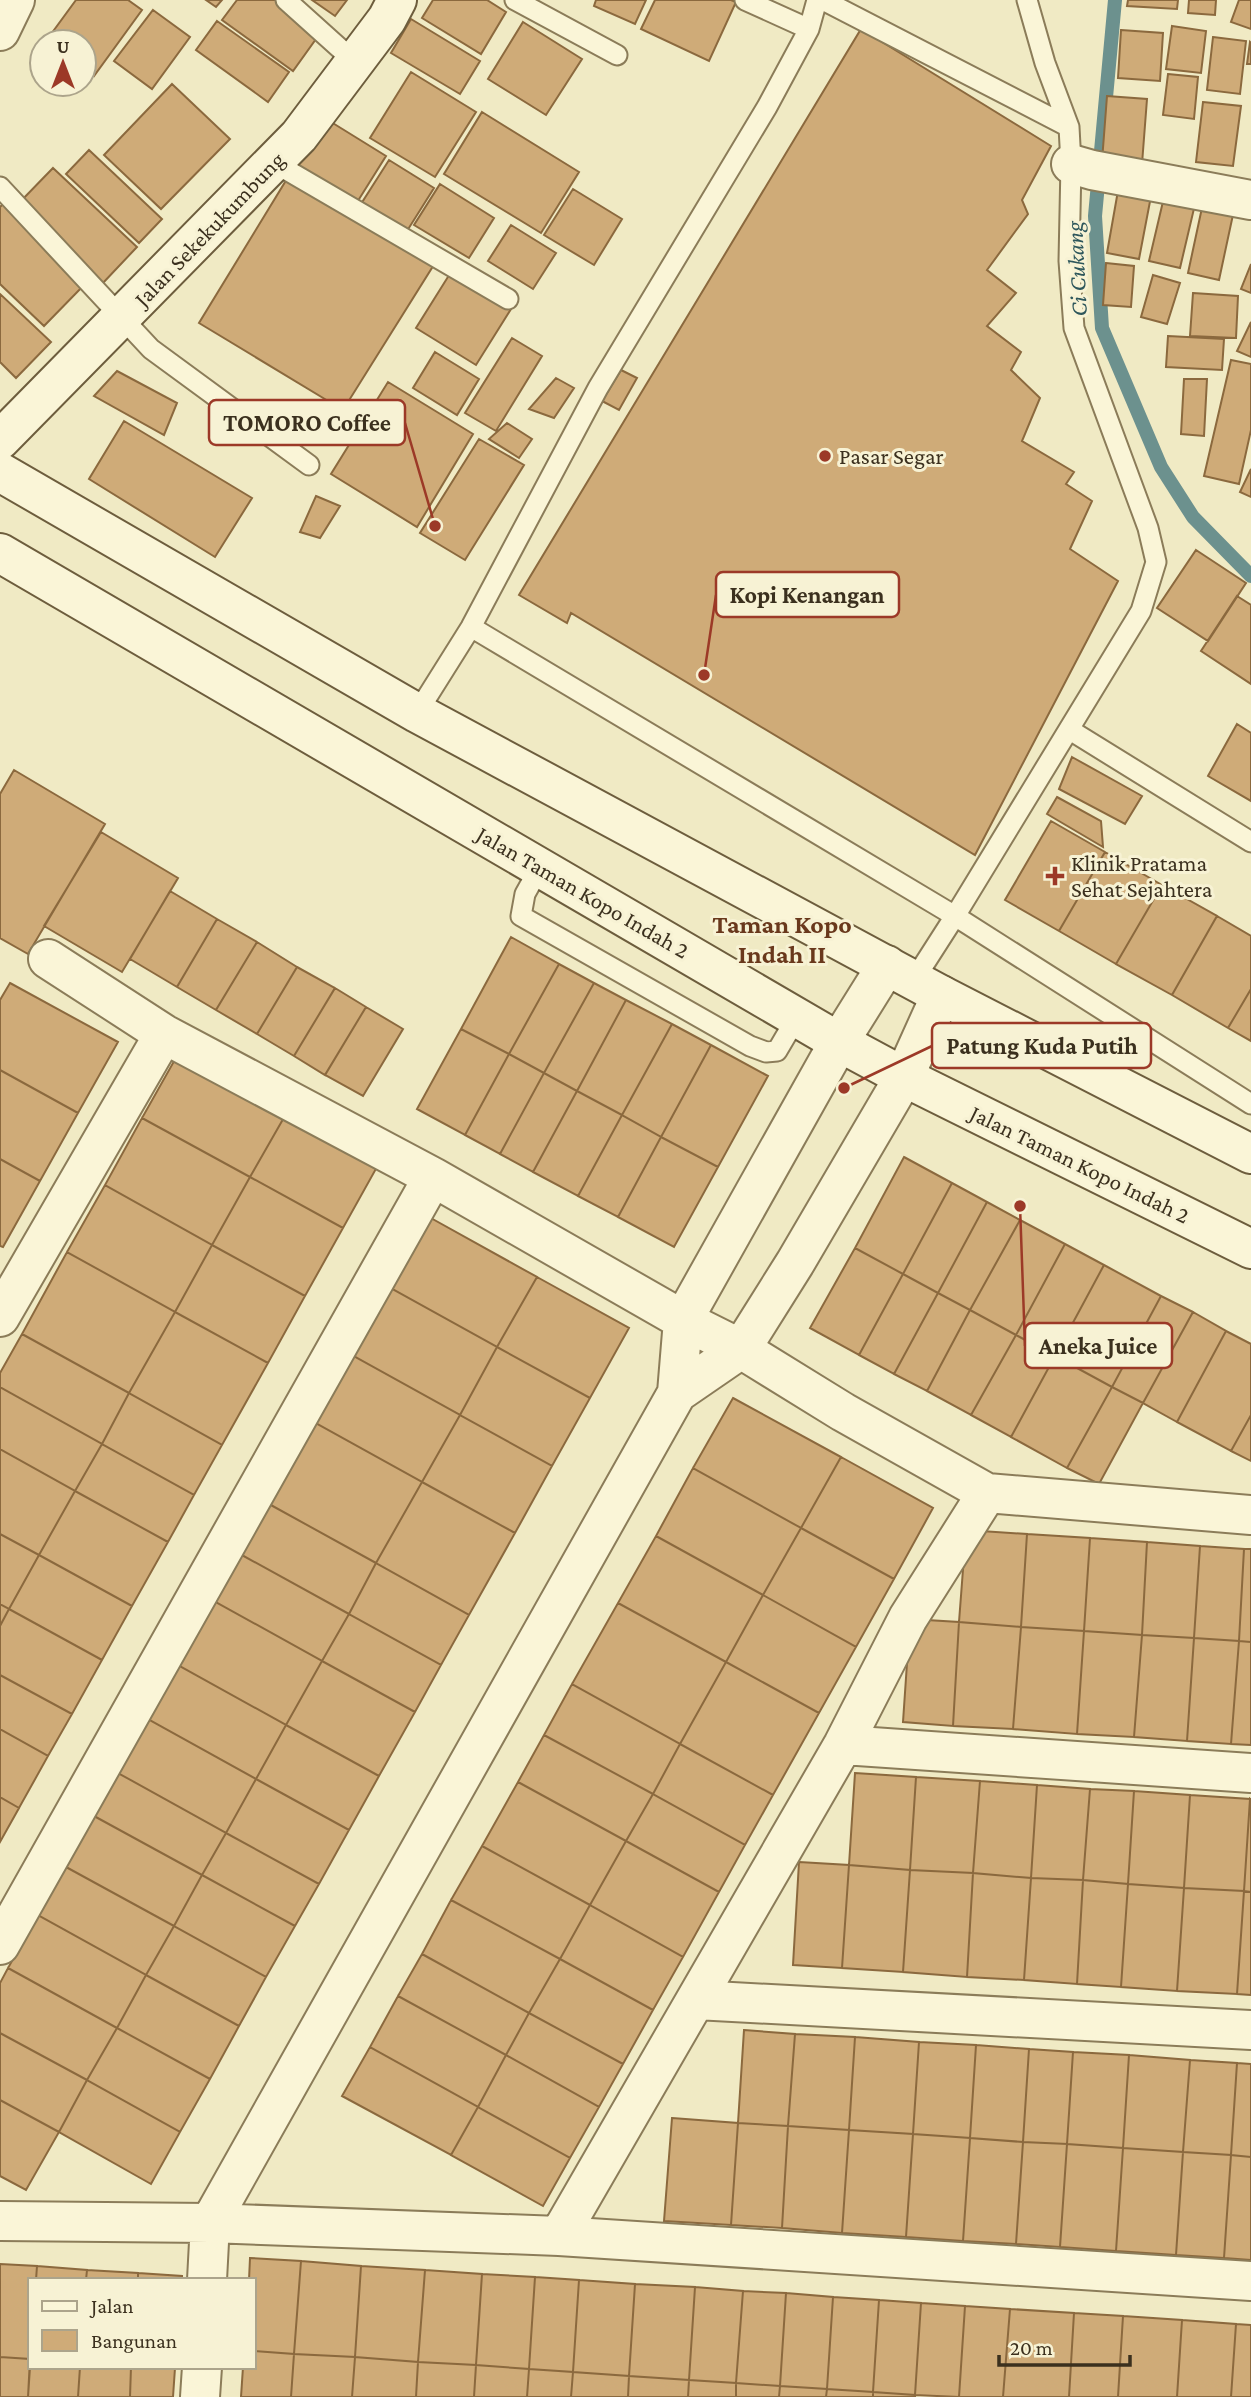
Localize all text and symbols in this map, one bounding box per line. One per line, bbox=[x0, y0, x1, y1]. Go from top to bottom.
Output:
north arrow bbox=[28, 28, 98, 98]
text: U bbox=[56, 36, 70, 57]
street label: Jalan Sekekukumbung bbox=[127, 146, 289, 313]
water label: Ci Cukang bbox=[1060, 219, 1092, 317]
callout: TOMORO Coffee bbox=[209, 400, 405, 445]
text: TOMORO Coffee bbox=[223, 409, 391, 436]
place label: Pasar Segar bbox=[839, 443, 944, 469]
marker: Pasar Segar bbox=[817, 448, 833, 464]
callout: Kopi Kenangan bbox=[716, 572, 899, 617]
text: Kopi Kenangan bbox=[729, 581, 885, 608]
street label: Jalan Taman Kopo Indah 2 bbox=[470, 820, 694, 963]
place label: Klinik Pratama Sehat Sejahtera bbox=[1071, 850, 1213, 902]
marker: Klinik Pratama Sehat Sejahtera bbox=[1045, 866, 1065, 886]
district label: Taman Kopo Indah II bbox=[712, 910, 852, 969]
callout: Patung Kuda Putih bbox=[932, 1023, 1151, 1068]
text: Patung Kuda Putih bbox=[946, 1032, 1138, 1059]
street label: Jalan Taman Kopo Indah 2 bbox=[964, 1099, 1194, 1228]
callout: Aneka Juice bbox=[1025, 1323, 1172, 1368]
text: Aneka Juice bbox=[1038, 1332, 1157, 1359]
legend bbox=[28, 2278, 256, 2369]
text: Jalan bbox=[89, 2294, 133, 2318]
scale bar bbox=[999, 2324, 1130, 2368]
text: Bangunan bbox=[91, 2329, 177, 2353]
text: 20 m bbox=[1010, 2336, 1053, 2360]

